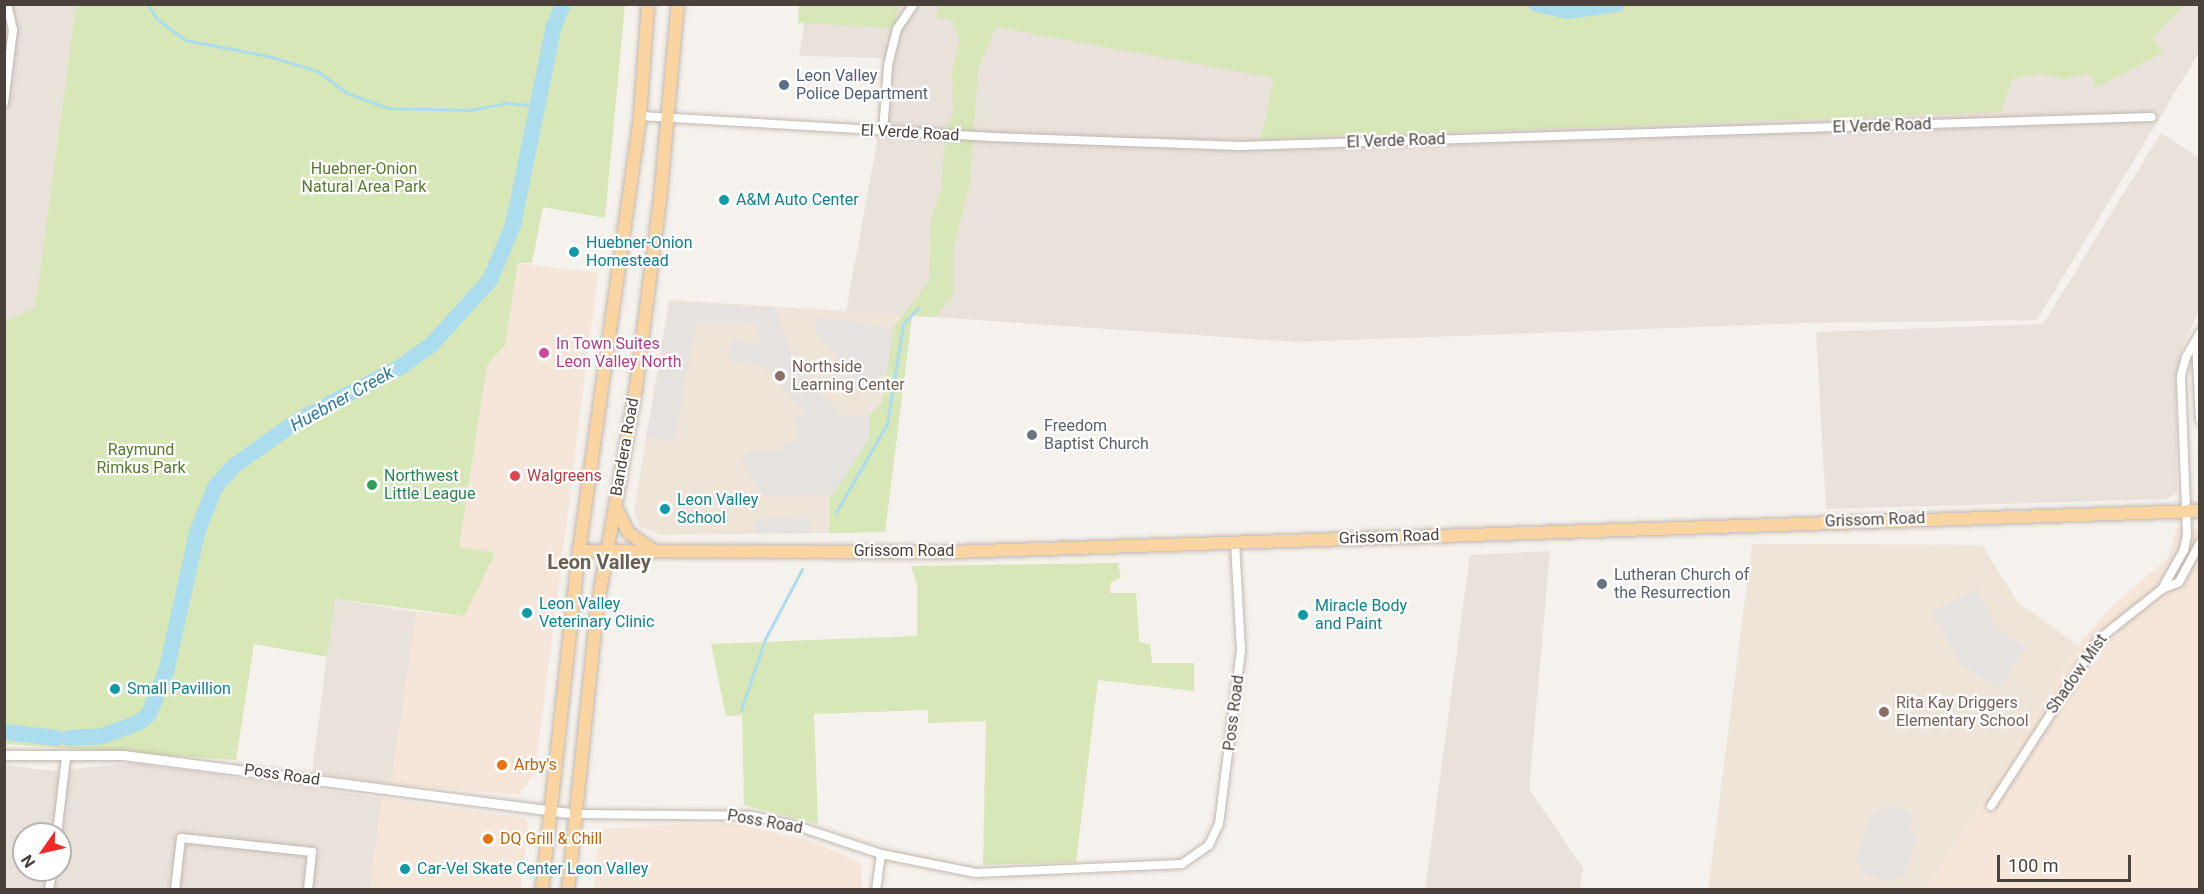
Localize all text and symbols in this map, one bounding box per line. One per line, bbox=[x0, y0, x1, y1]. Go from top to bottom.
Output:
place label: Leon Valley Police Department bbox=[796, 66, 928, 104]
marker: Leon Valley Police Department bbox=[777, 78, 791, 92]
street label: El Verde Road bbox=[1832, 115, 1932, 137]
street label: El Verde Road bbox=[860, 121, 960, 145]
street label: El Verde Road bbox=[1346, 130, 1446, 152]
park label: Huebner-Onion Natural Area Park bbox=[302, 159, 426, 197]
place label: A&M Auto Center bbox=[736, 190, 859, 210]
marker: A&M Auto Center bbox=[717, 193, 731, 207]
place label: Huebner-Onion Homestead bbox=[586, 233, 693, 271]
marker: Huebner-Onion Homestead bbox=[567, 245, 581, 259]
place label: In Town Suites Leon Valley North bbox=[556, 334, 682, 372]
marker: In Town Suites Leon Valley North bbox=[537, 346, 551, 360]
place label: Northside Learning Center bbox=[792, 357, 905, 395]
water label: Huebner Creek bbox=[287, 362, 397, 436]
marker: Northside Learning Center bbox=[773, 369, 787, 383]
street label: Bandera Road bbox=[607, 396, 643, 498]
place label: Freedom Baptist Church bbox=[1044, 416, 1149, 454]
marker: Freedom Baptist Church bbox=[1025, 428, 1039, 442]
park label: Raymund Rimkus Park bbox=[96, 440, 186, 478]
place label: Northwest Little League bbox=[384, 466, 475, 504]
place label: Walgreens bbox=[527, 466, 602, 486]
marker: Walgreens bbox=[508, 469, 522, 483]
marker: Northwest Little League bbox=[365, 478, 379, 492]
place label: Leon Valley School bbox=[677, 490, 758, 528]
marker: Leon Valley School bbox=[658, 502, 672, 516]
street label: Grissom Road bbox=[1824, 509, 1926, 531]
street label: Grissom Road bbox=[1338, 526, 1440, 548]
street label: Grissom Road bbox=[854, 541, 954, 561]
district label: Leon Valley bbox=[547, 550, 651, 574]
place label: Lutheran Church of the Resurrection bbox=[1614, 565, 1749, 603]
marker: Lutheran Church of the Resurrection bbox=[1595, 577, 1609, 591]
place label: Leon Valley Veterinary Clinic bbox=[539, 594, 654, 632]
place label: Miracle Body and Paint bbox=[1315, 596, 1407, 634]
marker: Leon Valley Veterinary Clinic bbox=[520, 606, 534, 620]
marker: Miracle Body and Paint bbox=[1296, 608, 1310, 622]
street label: Shadow Mist bbox=[2043, 631, 2111, 717]
street label: Poss Road bbox=[1220, 674, 1248, 752]
place label: Small Pavillion bbox=[127, 679, 231, 699]
marker: Small Pavillion bbox=[108, 682, 122, 696]
place label: Rita Kay Driggers Elementary School bbox=[1896, 693, 2029, 731]
marker: Rita Kay Driggers Elementary School bbox=[1877, 705, 1891, 719]
place label: Arby's bbox=[514, 755, 557, 775]
marker: Arby's bbox=[495, 758, 509, 772]
street label: Poss Road bbox=[243, 760, 321, 790]
street label: Poss Road bbox=[726, 806, 804, 838]
north arrow bbox=[12, 822, 72, 882]
place label: DQ Grill & Chill bbox=[500, 829, 602, 849]
marker: DQ Grill & Chill bbox=[481, 832, 495, 846]
scale bar bbox=[2000, 843, 2134, 881]
text: N bbox=[17, 851, 39, 871]
text: 100 m bbox=[2008, 855, 2059, 876]
place label: Car-Vel Skate Center Leon Valley bbox=[417, 859, 648, 879]
marker: Car-Vel Skate Center Leon Valley bbox=[398, 862, 412, 876]

